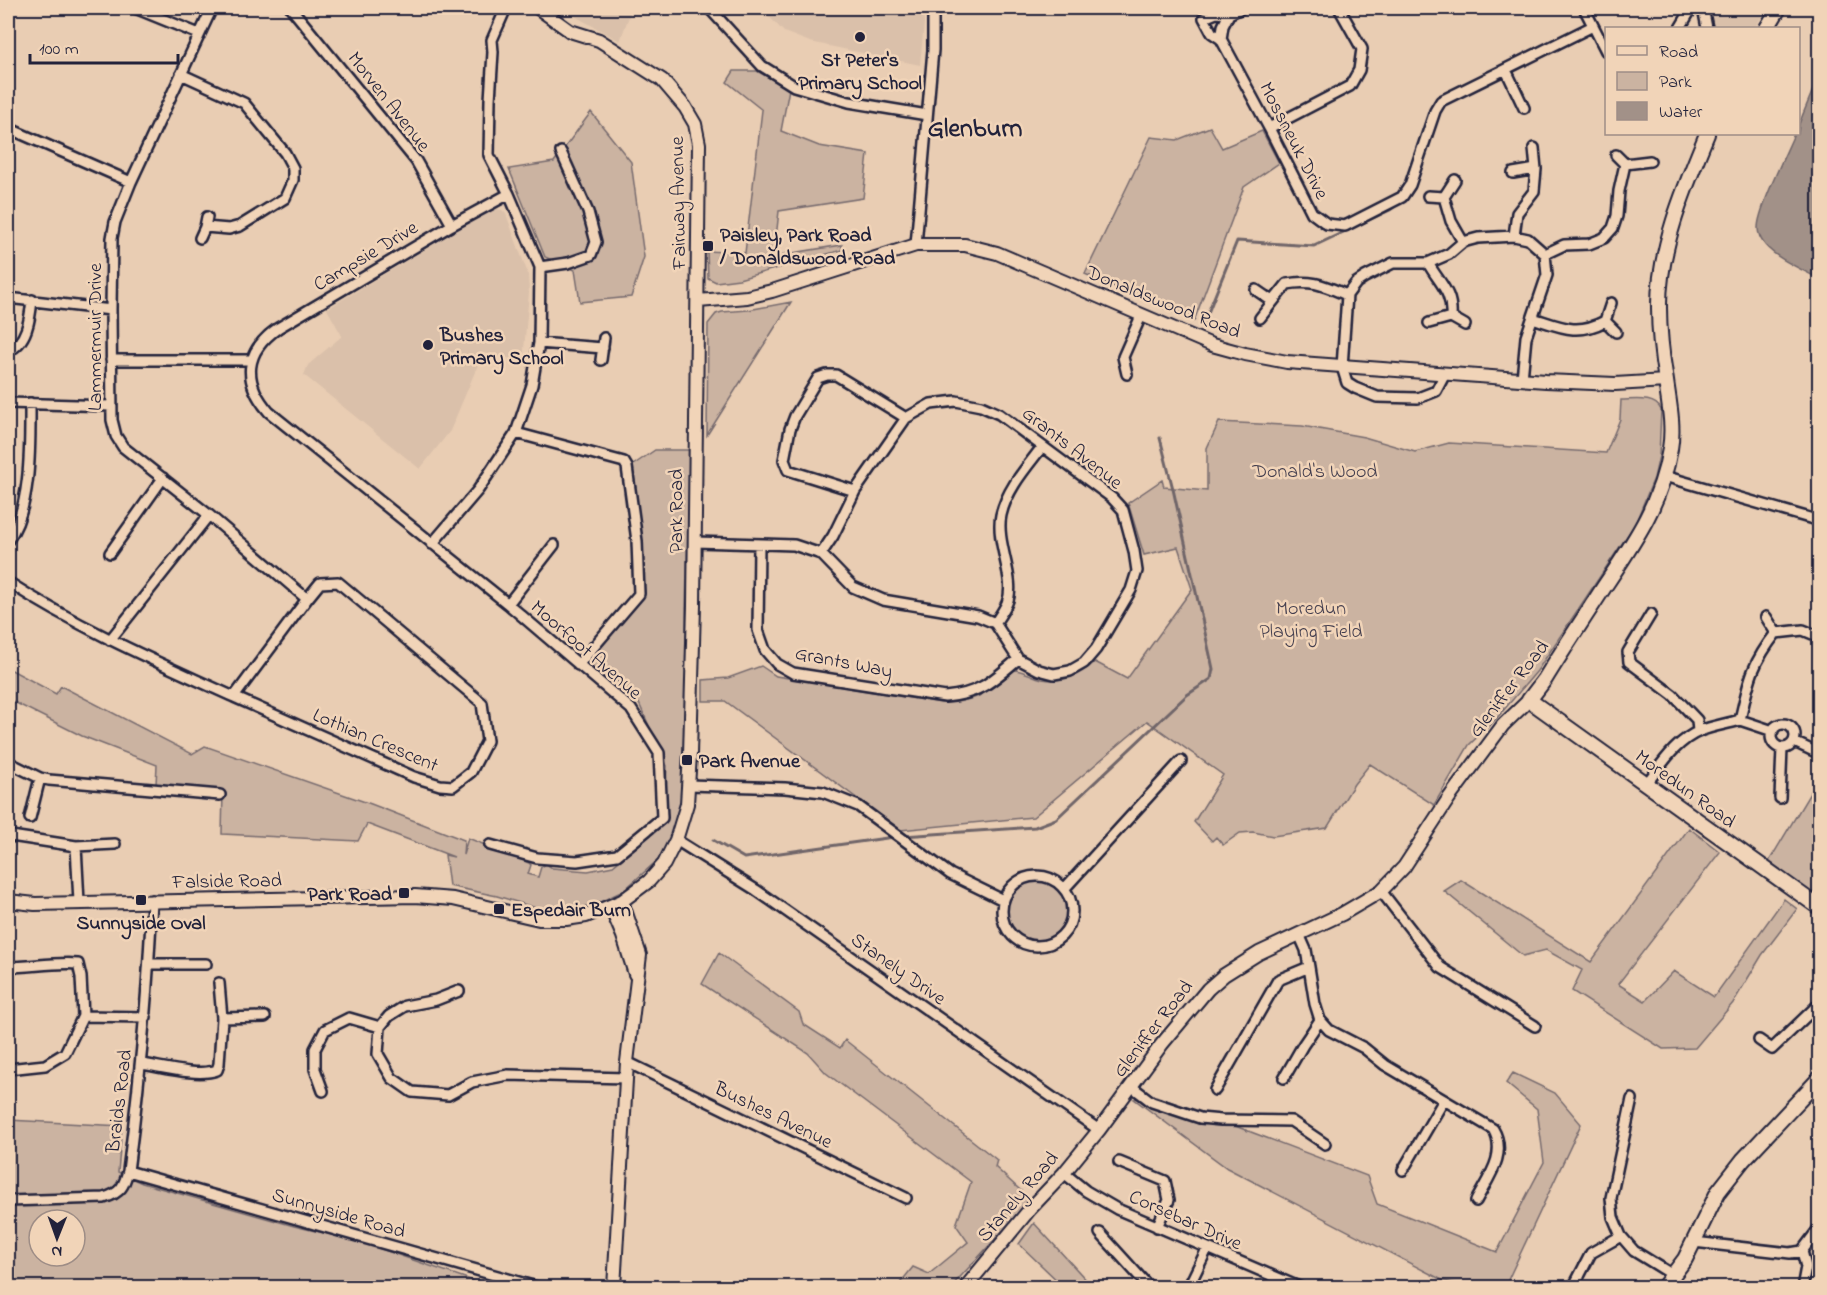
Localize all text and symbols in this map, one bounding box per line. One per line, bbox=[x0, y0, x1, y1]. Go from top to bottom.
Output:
scale bar bbox=[30, 27, 178, 65]
legend bbox=[1605, 27, 1800, 135]
marker: St Peter's Primary School bbox=[853, 30, 867, 44]
text: 100 m bbox=[39, 37, 79, 63]
text: Road bbox=[1659, 40, 1698, 66]
street label: Morven Avenue bbox=[339, 46, 437, 159]
place label: St Peter's Primary School bbox=[798, 47, 922, 100]
text: Park bbox=[1659, 70, 1692, 96]
street label: Mossneuk Drive bbox=[1251, 77, 1335, 205]
text: Water bbox=[1659, 100, 1703, 126]
district label: Glenburn bbox=[928, 111, 1022, 149]
street label: Fairway Avenue bbox=[664, 136, 695, 271]
street label: Campsie Drive bbox=[308, 214, 424, 300]
place label: Paisley, Park Road / Donaldswood Road bbox=[719, 222, 896, 274]
marker: Paisley, Park Road / Donaldswood Road bbox=[701, 239, 715, 253]
street label: Donaldswood Road bbox=[1081, 259, 1245, 347]
street label: Lammermuir Drive bbox=[82, 263, 111, 411]
place label: Bushes Primary School bbox=[439, 322, 564, 375]
marker: Bushes Primary School bbox=[421, 338, 435, 352]
street label: Grants Avenue bbox=[1015, 400, 1128, 498]
park label: Donald's Wood bbox=[1251, 458, 1378, 487]
street label: Park Road bbox=[663, 469, 692, 553]
street label: Moorfoot Avenue bbox=[523, 594, 648, 708]
park label: Moredun Playing Field bbox=[1259, 595, 1363, 648]
street label: Gleniffer Road bbox=[1463, 635, 1557, 744]
street label: Grants Way bbox=[792, 640, 895, 687]
street label: Lothian Crescent bbox=[308, 702, 443, 781]
street label: Moredun Road bbox=[1628, 743, 1741, 837]
place label: Park Avenue bbox=[699, 748, 801, 777]
marker: Park Avenue bbox=[680, 753, 694, 767]
street label: Falside Road bbox=[171, 867, 282, 898]
place label: Park Road bbox=[307, 881, 393, 910]
marker: Park Road bbox=[397, 886, 411, 900]
marker: Sunnyside Oval bbox=[134, 893, 148, 907]
place label: Espedair Burn bbox=[511, 897, 631, 926]
marker: Espedair Burn bbox=[492, 902, 506, 916]
place label: Sunnyside Oval bbox=[76, 910, 206, 940]
street label: Stanely Drive bbox=[844, 927, 951, 1014]
street label: Gleniffer Road bbox=[1107, 975, 1201, 1084]
street label: Braids Road bbox=[100, 1048, 141, 1156]
street label: Bushes Avenue bbox=[708, 1075, 837, 1157]
street label: Stanely Road bbox=[971, 1146, 1067, 1249]
street label: Sunnyside Road bbox=[268, 1182, 408, 1247]
street label: Corsebar Drive bbox=[1124, 1183, 1246, 1259]
north arrow bbox=[27, 1208, 87, 1268]
text: N bbox=[51, 1239, 62, 1263]

